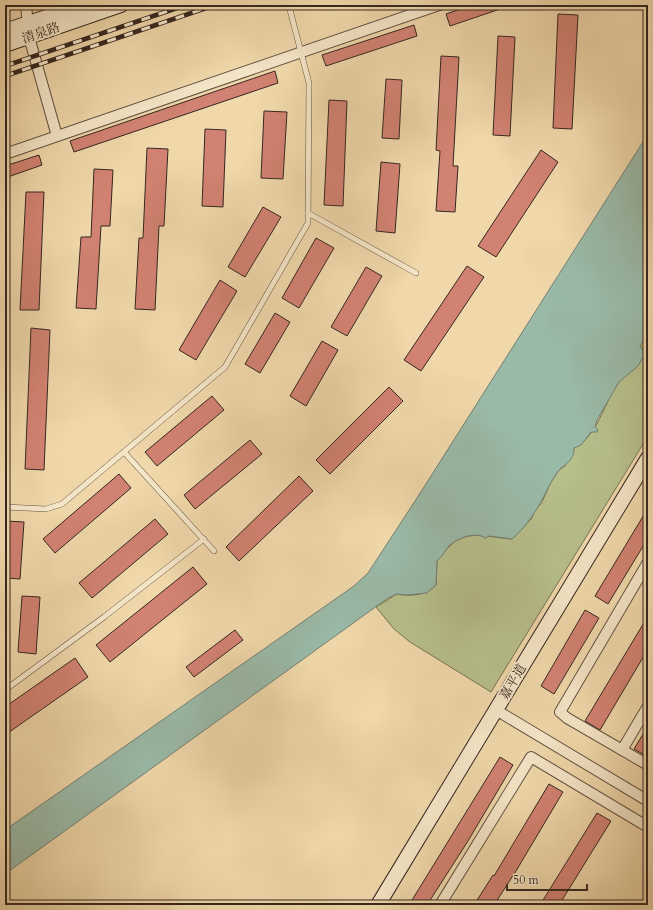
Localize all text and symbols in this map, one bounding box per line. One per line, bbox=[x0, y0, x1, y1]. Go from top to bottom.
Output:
street label: 清泉路 bbox=[20, 18, 62, 48]
street label: 嘉平道 bbox=[495, 661, 531, 703]
scale bar bbox=[507, 866, 587, 892]
text: 50 m bbox=[513, 872, 540, 888]

